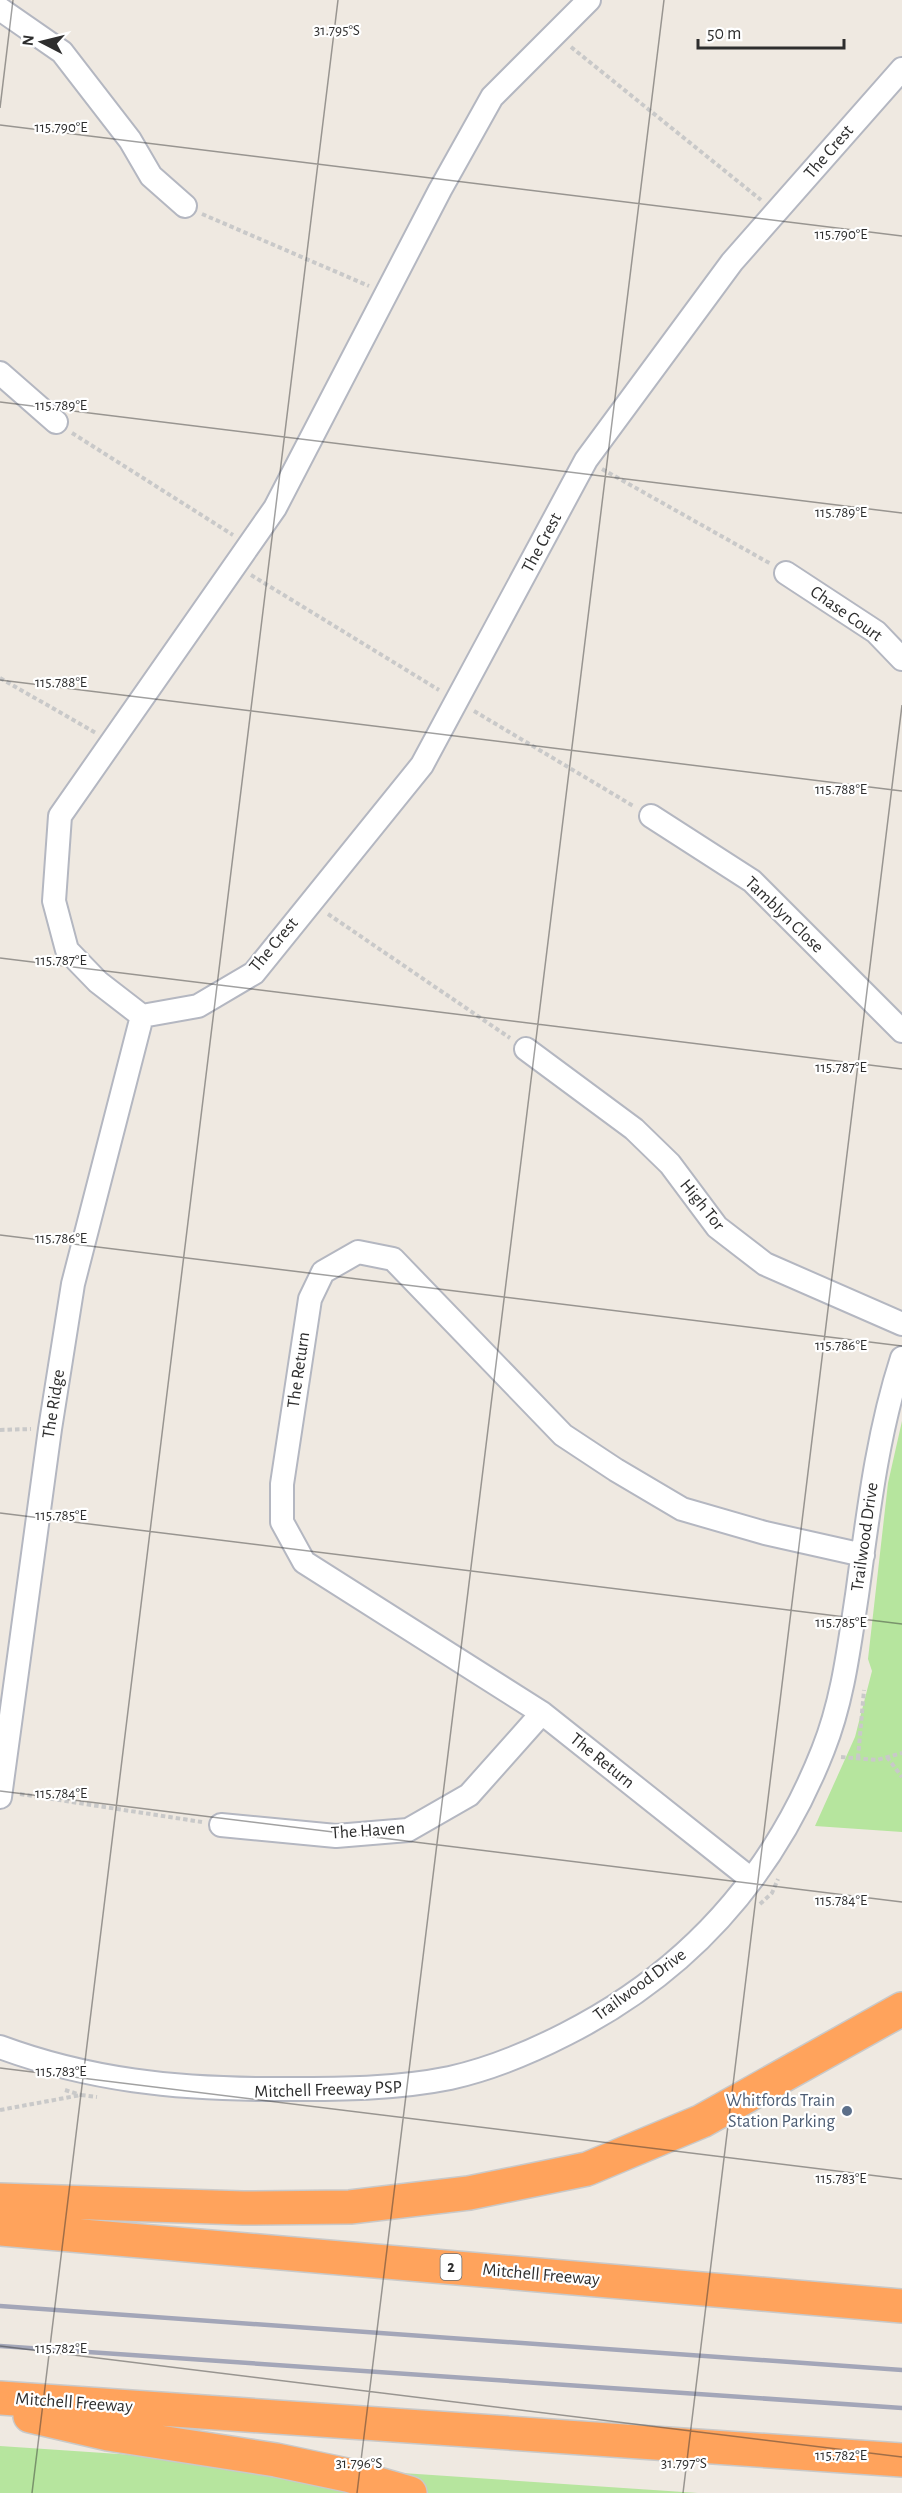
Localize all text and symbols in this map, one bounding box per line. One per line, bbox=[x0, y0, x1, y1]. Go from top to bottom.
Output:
north arrow bbox=[12, 12, 72, 72]
scale bar bbox=[698, 12, 844, 50]
text: 31.795°S bbox=[314, 23, 360, 38]
text: 50 m bbox=[707, 25, 741, 43]
text: N bbox=[19, 34, 37, 47]
text: 115.790°E bbox=[35, 120, 87, 135]
street label: The Crest bbox=[801, 121, 857, 182]
text: 115.790°E bbox=[815, 227, 867, 242]
text: 115.789°E bbox=[35, 398, 87, 413]
text: 115.789°E bbox=[815, 505, 867, 520]
street label: The Crest bbox=[519, 510, 565, 576]
street label: Chase Court bbox=[807, 583, 886, 645]
text: 115.788°E bbox=[35, 675, 87, 690]
text: 115.788°E bbox=[815, 782, 867, 797]
street label: Tamblyn Close bbox=[741, 873, 827, 957]
street label: The Crest bbox=[246, 914, 302, 976]
text: 115.787°E bbox=[35, 953, 87, 968]
text: 115.787°E bbox=[815, 1060, 867, 1075]
street label: High Tor bbox=[676, 1176, 728, 1234]
text: 115.786°E bbox=[35, 1231, 87, 1246]
street label: The Return bbox=[285, 1331, 313, 1409]
text: 115.786°E bbox=[815, 1338, 867, 1353]
street label: The Ridge bbox=[40, 1368, 68, 1440]
street label: Trailwood Drive bbox=[848, 1481, 882, 1593]
text: 115.785°E bbox=[35, 1508, 87, 1523]
text: 115.785°E bbox=[815, 1615, 867, 1630]
street label: The Return bbox=[567, 1730, 637, 1792]
text: 115.784°E bbox=[35, 1786, 87, 1801]
street label: The Haven bbox=[330, 1819, 406, 1843]
text: 115.784°E bbox=[815, 1893, 867, 1908]
street label: Trailwood Drive bbox=[590, 1945, 690, 2025]
text: 115.783°E bbox=[35, 2064, 87, 2079]
street label: Mitchell Freeway PSP bbox=[254, 2078, 402, 2102]
place label: Whitfords Train Station Parking bbox=[726, 2092, 835, 2131]
marker: Whitfords Train Station Parking bbox=[840, 2104, 854, 2118]
text: 115.783°E bbox=[815, 2171, 867, 2186]
road number: 2 bbox=[440, 2254, 462, 2280]
street label: Mitchell Freeway bbox=[482, 2261, 601, 2289]
text: 115.782°E bbox=[35, 2341, 87, 2356]
street label: Mitchell Freeway bbox=[15, 2390, 134, 2416]
text: 115.782°E bbox=[815, 2448, 867, 2463]
text: 31.796°S bbox=[336, 2456, 382, 2471]
text: 31.797°S bbox=[661, 2456, 707, 2471]

